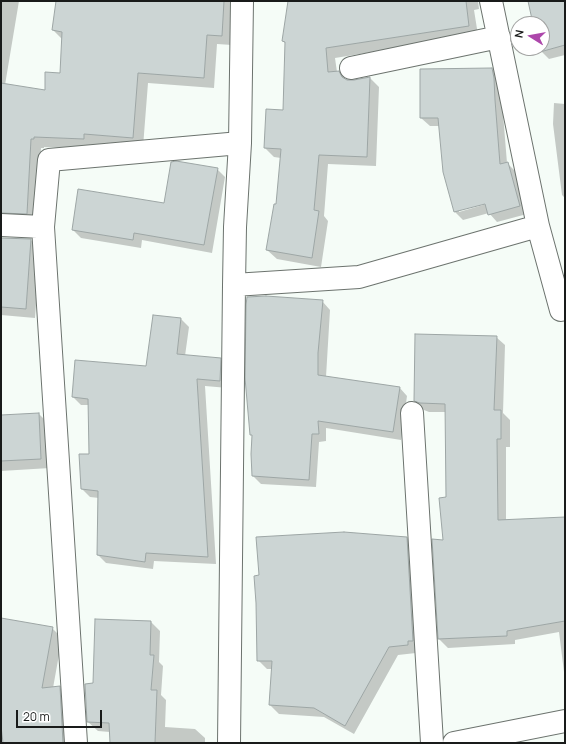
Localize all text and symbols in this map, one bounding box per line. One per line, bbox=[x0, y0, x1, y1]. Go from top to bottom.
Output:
north arrow bbox=[510, 16, 550, 56]
text: N bbox=[511, 28, 527, 39]
scale bar bbox=[18, 702, 104, 728]
text: 20 m bbox=[23, 708, 50, 725]

